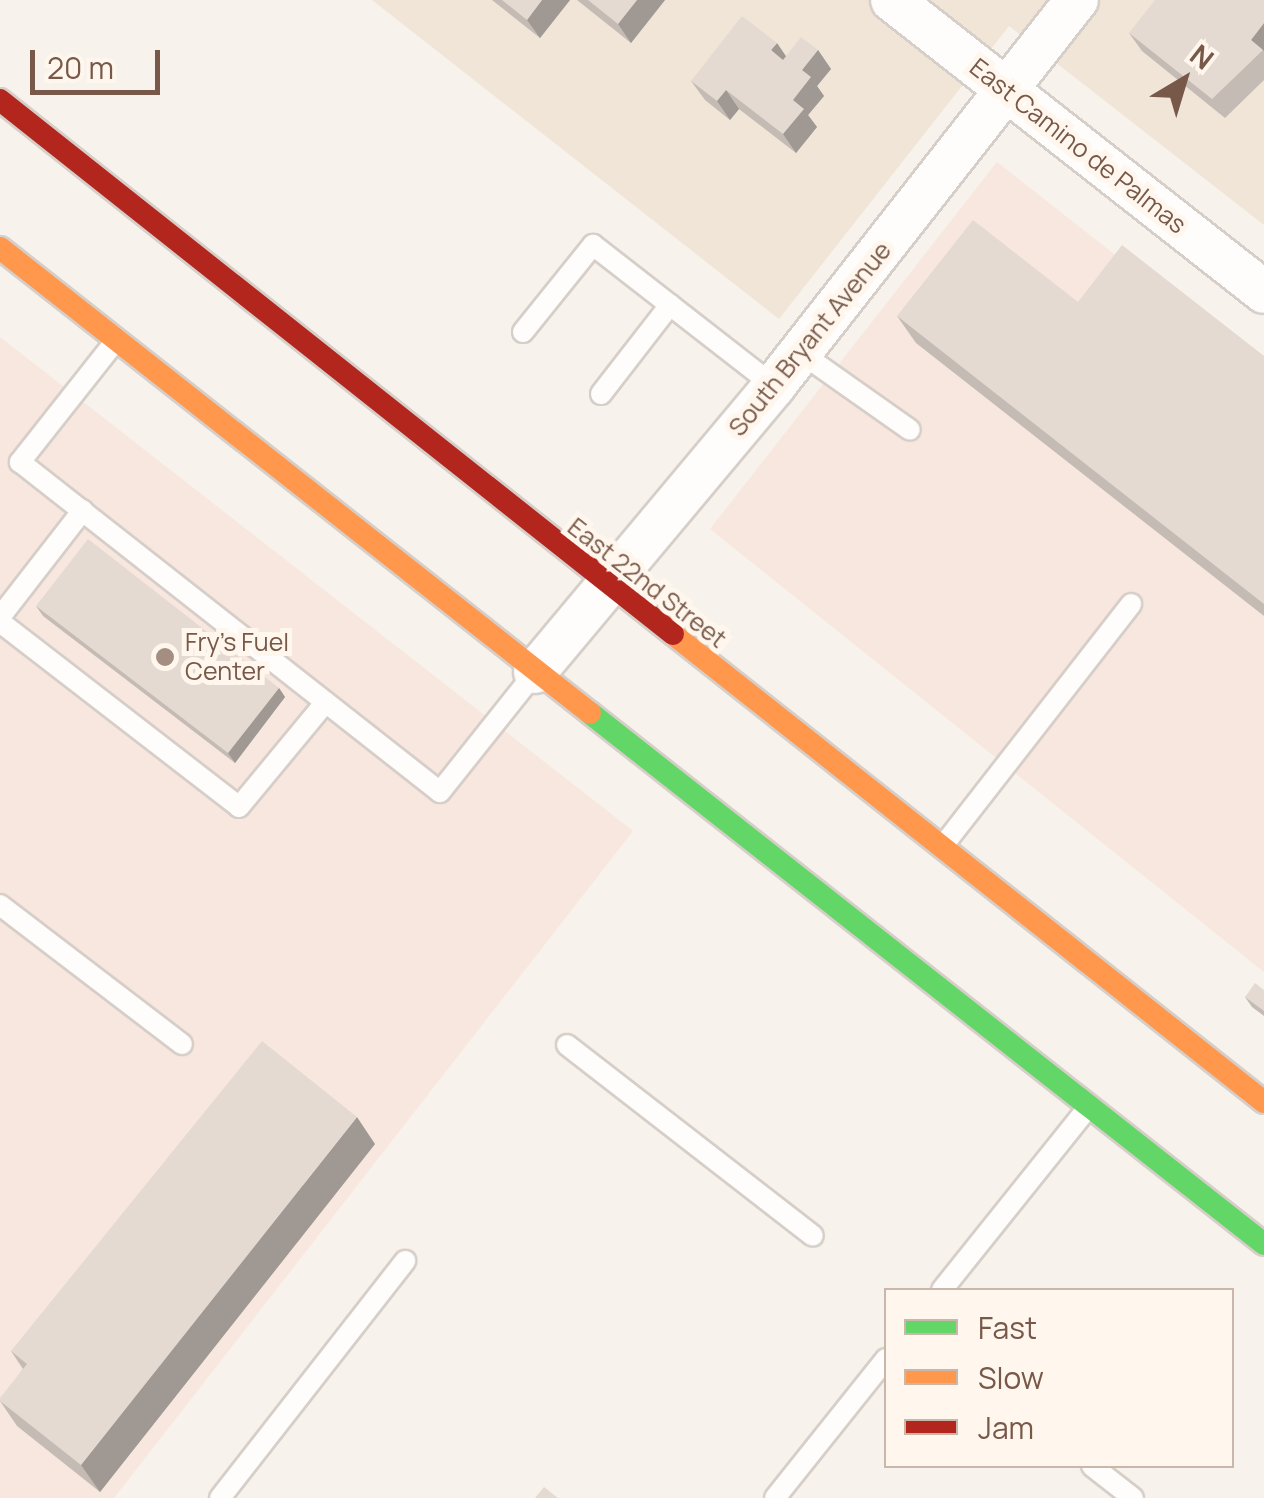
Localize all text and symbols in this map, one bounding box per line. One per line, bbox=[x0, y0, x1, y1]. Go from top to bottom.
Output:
scale bar bbox=[35, 30, 165, 92]
north arrow bbox=[1134, 30, 1234, 130]
text: N bbox=[1183, 35, 1222, 78]
text: 20 m bbox=[47, 47, 114, 88]
street label: East Camino de Palmas bbox=[964, 52, 1192, 240]
street label: South Bryant Avenue bbox=[722, 236, 898, 442]
street label: East 22nd Street bbox=[562, 512, 732, 654]
place label: Fry's Fuel Center bbox=[185, 628, 289, 687]
marker: Fry's Fuel Center bbox=[154, 646, 176, 668]
legend bbox=[884, 1288, 1234, 1468]
text: Fast bbox=[978, 1307, 1037, 1348]
text: Slow bbox=[978, 1357, 1044, 1398]
text: Jam bbox=[978, 1407, 1034, 1448]

